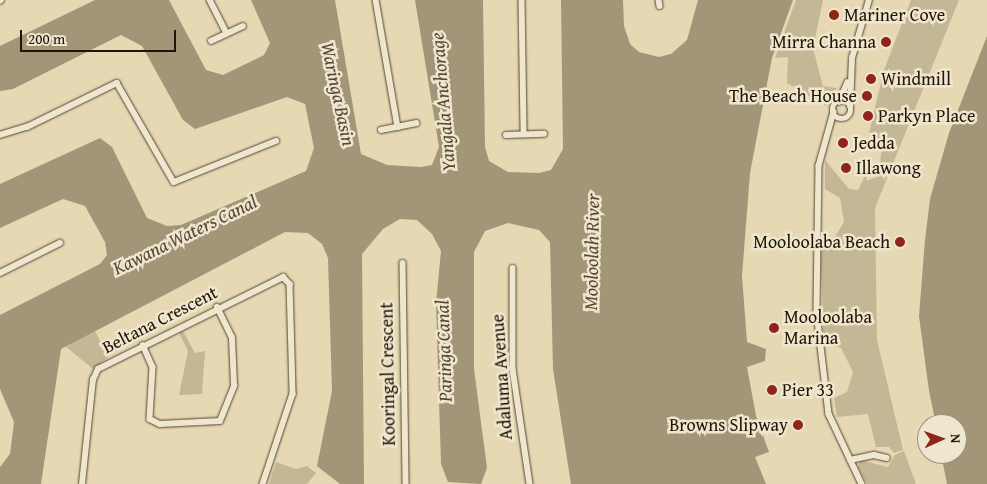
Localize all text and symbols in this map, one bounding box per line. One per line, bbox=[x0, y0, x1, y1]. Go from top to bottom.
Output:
place label: Mariner Cove bbox=[844, 4, 945, 26]
marker: Mariner Cove bbox=[828, 9, 840, 21]
scale bar bbox=[22, 20, 179, 52]
text: 200 m bbox=[28, 28, 65, 49]
place label: Mirra Channa bbox=[772, 31, 876, 53]
water label: Yangala Anchorage bbox=[426, 32, 460, 172]
marker: Mirra Channa bbox=[880, 36, 892, 48]
water label: Waringa Basin bbox=[316, 40, 360, 148]
place label: Windmill bbox=[881, 68, 951, 90]
marker: Windmill bbox=[865, 73, 877, 85]
place label: The Beach House bbox=[729, 85, 857, 107]
marker: The Beach House bbox=[861, 90, 873, 102]
place label: Parkyn Place bbox=[878, 105, 975, 127]
marker: Parkyn Place bbox=[862, 110, 874, 122]
place label: Jedda bbox=[853, 132, 895, 154]
marker: Jedda bbox=[837, 137, 849, 149]
place label: Illawong bbox=[856, 157, 921, 179]
marker: Illawong bbox=[840, 162, 852, 174]
water label: Kawana Waters Canal bbox=[109, 190, 261, 280]
water label: Mooloolah River bbox=[580, 193, 604, 311]
place label: Mooloolaba Beach bbox=[753, 231, 890, 253]
marker: Mooloolaba Beach bbox=[894, 236, 906, 248]
street label: Beltana Crescent bbox=[99, 282, 221, 358]
water label: Paringa Canal bbox=[431, 300, 457, 402]
street label: Kooringal Crescent bbox=[376, 302, 400, 446]
place label: Mooloolaba Marina bbox=[784, 307, 872, 350]
street label: Adaluma Avenue bbox=[487, 313, 517, 441]
marker: Mooloolaba Marina bbox=[768, 322, 780, 334]
place label: Pier 33 bbox=[782, 379, 834, 401]
marker: Pier 33 bbox=[766, 384, 778, 396]
place label: Browns Slipway bbox=[669, 414, 788, 436]
north arrow bbox=[917, 414, 967, 464]
marker: Browns Slipway bbox=[792, 419, 804, 431]
text: N bbox=[946, 433, 966, 444]

